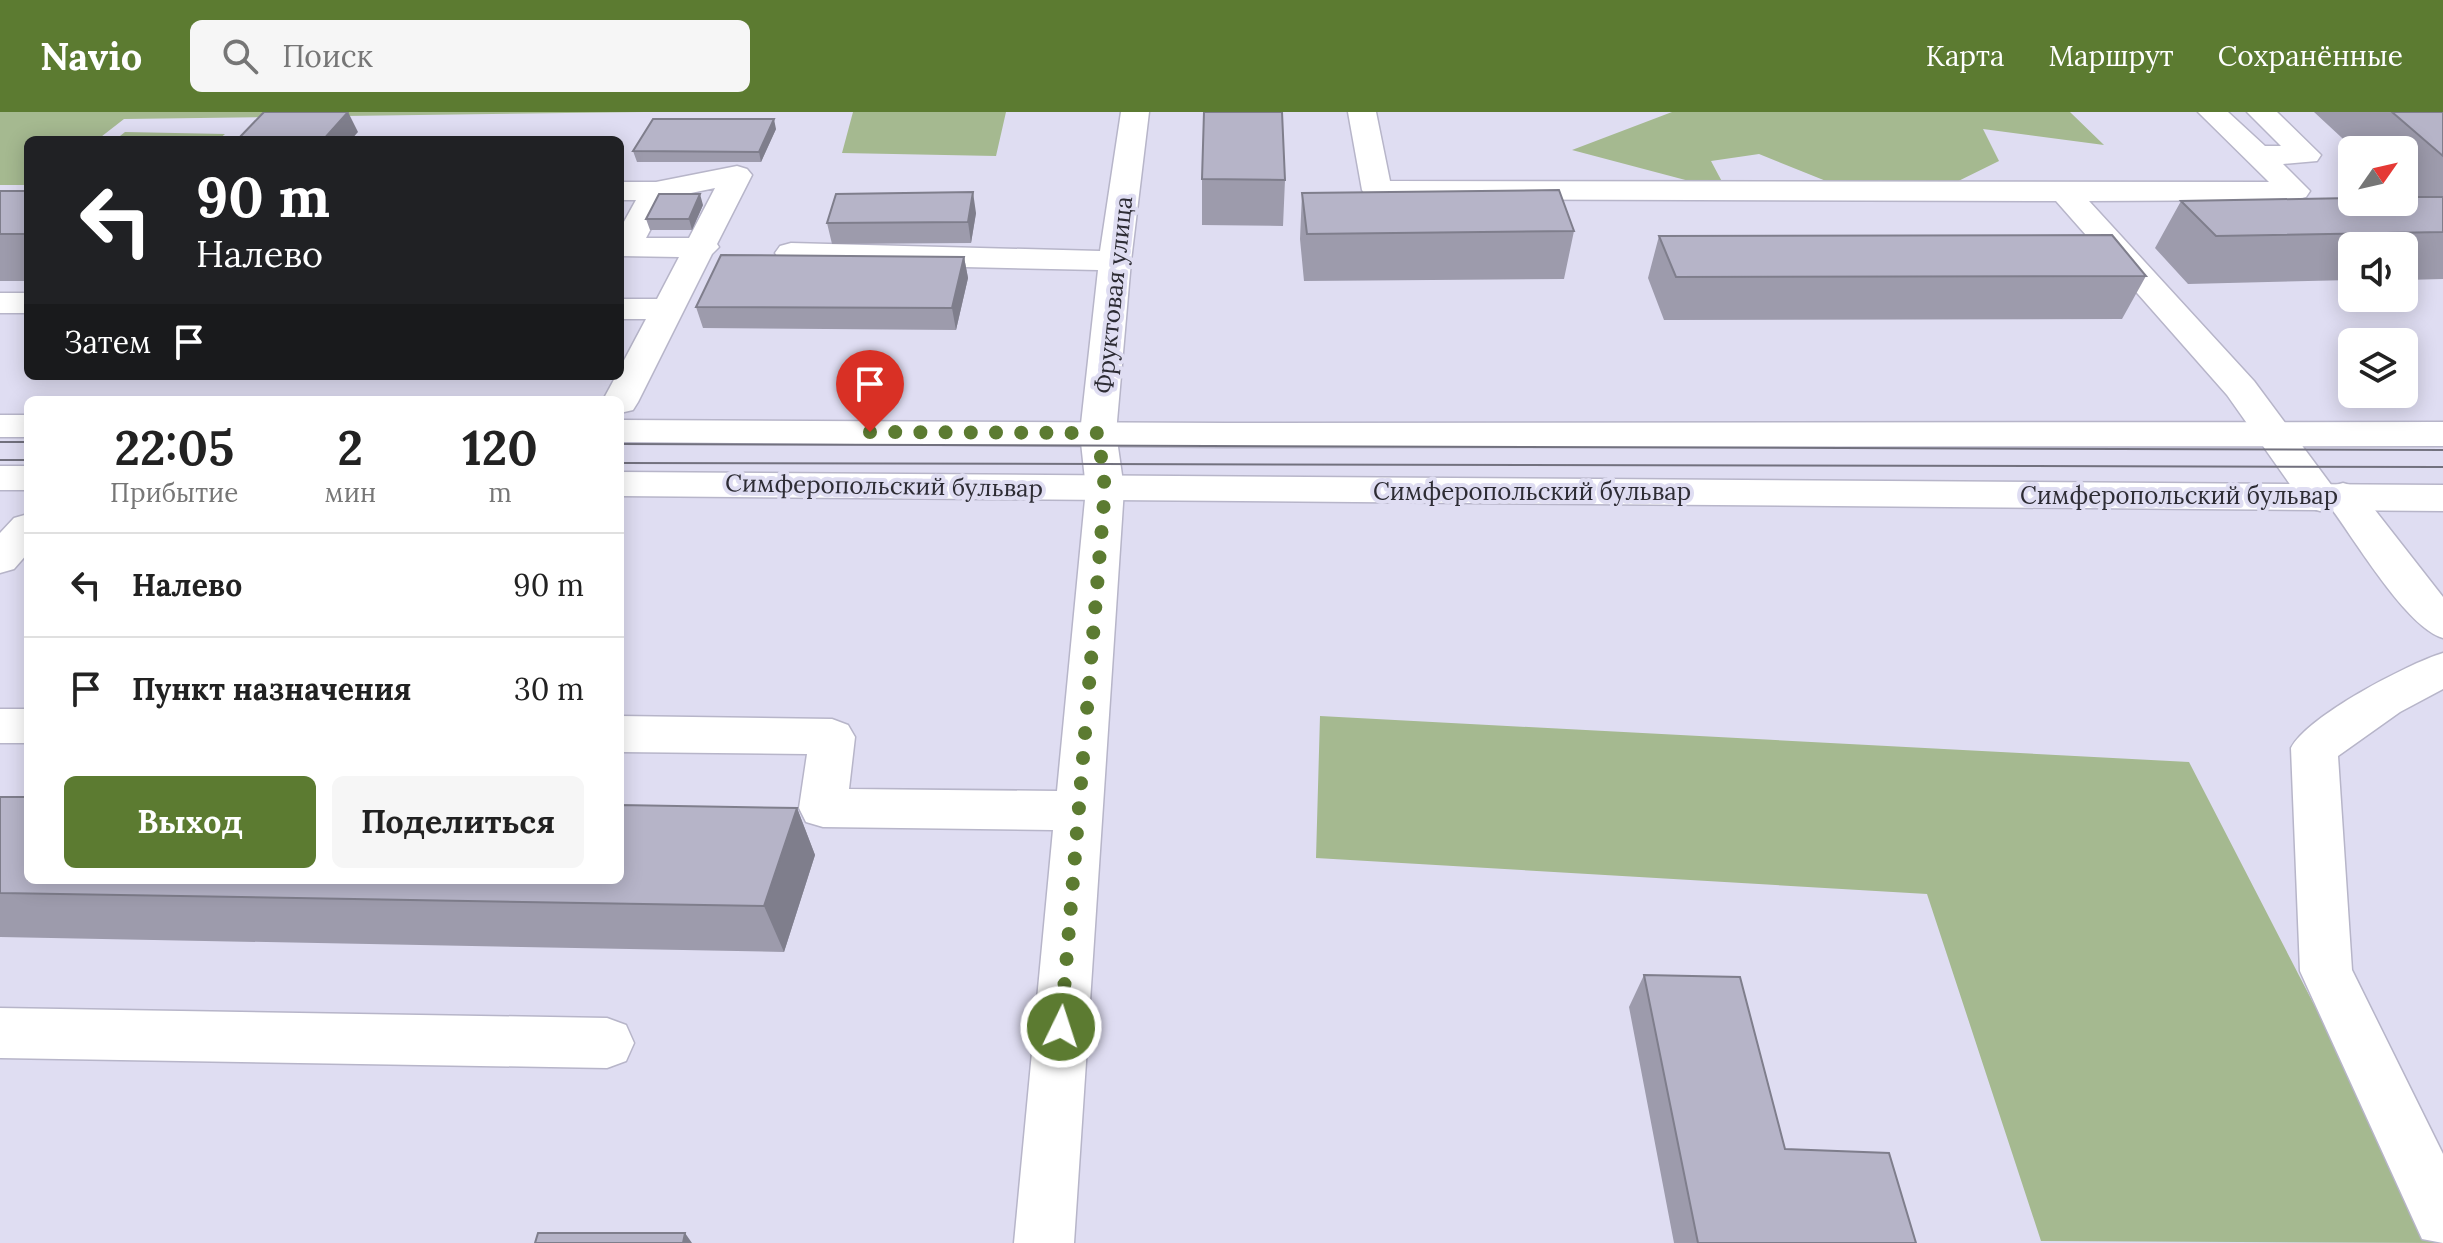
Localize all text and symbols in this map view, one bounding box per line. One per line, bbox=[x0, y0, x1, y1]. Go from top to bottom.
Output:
search box bbox=[190, 20, 750, 92]
text: Navio bbox=[40, 32, 142, 80]
icon: search bbox=[218, 34, 262, 78]
text: Поиск bbox=[282, 37, 373, 75]
text: Карта bbox=[1926, 38, 2004, 74]
text: Маршрут bbox=[2048, 38, 2174, 74]
text: Сохранённые bbox=[2218, 38, 2403, 74]
north arrow bbox=[2338, 136, 2418, 216]
map controls bbox=[2338, 136, 2418, 408]
text: 90 m bbox=[196, 161, 330, 232]
icon: left bbox=[64, 168, 168, 272]
street label: Фруктовая улица bbox=[1088, 195, 1139, 395]
text: Налево bbox=[196, 231, 323, 277]
button: sound bbox=[2338, 232, 2418, 312]
icon: arrive bbox=[167, 320, 211, 364]
text: Затем bbox=[64, 323, 151, 361]
button: layers bbox=[2338, 328, 2418, 408]
pin bbox=[836, 350, 904, 432]
icon: arrive bbox=[848, 362, 892, 406]
text: 22:05 bbox=[114, 417, 234, 478]
text: 2 bbox=[338, 417, 363, 478]
text: 120 bbox=[462, 417, 538, 478]
street label: Симферопольский бульвар bbox=[725, 467, 1043, 504]
text: Прибытие bbox=[110, 476, 238, 509]
text: мин bbox=[325, 476, 376, 509]
text: m bbox=[488, 476, 512, 509]
street label: Симферопольский бульвар bbox=[1373, 476, 1691, 507]
street label: Симферопольский бульвар bbox=[2020, 480, 2338, 511]
icon: left bbox=[64, 563, 108, 607]
text: Налево bbox=[132, 566, 242, 604]
text: 90 m bbox=[513, 566, 584, 604]
icon: arrive bbox=[64, 667, 108, 711]
text: Пункт назначения bbox=[132, 670, 411, 708]
text: 30 m bbox=[514, 670, 584, 708]
button: Выход bbox=[64, 776, 316, 868]
button: Поделиться bbox=[332, 776, 584, 868]
position arrow bbox=[1019, 985, 1103, 1069]

